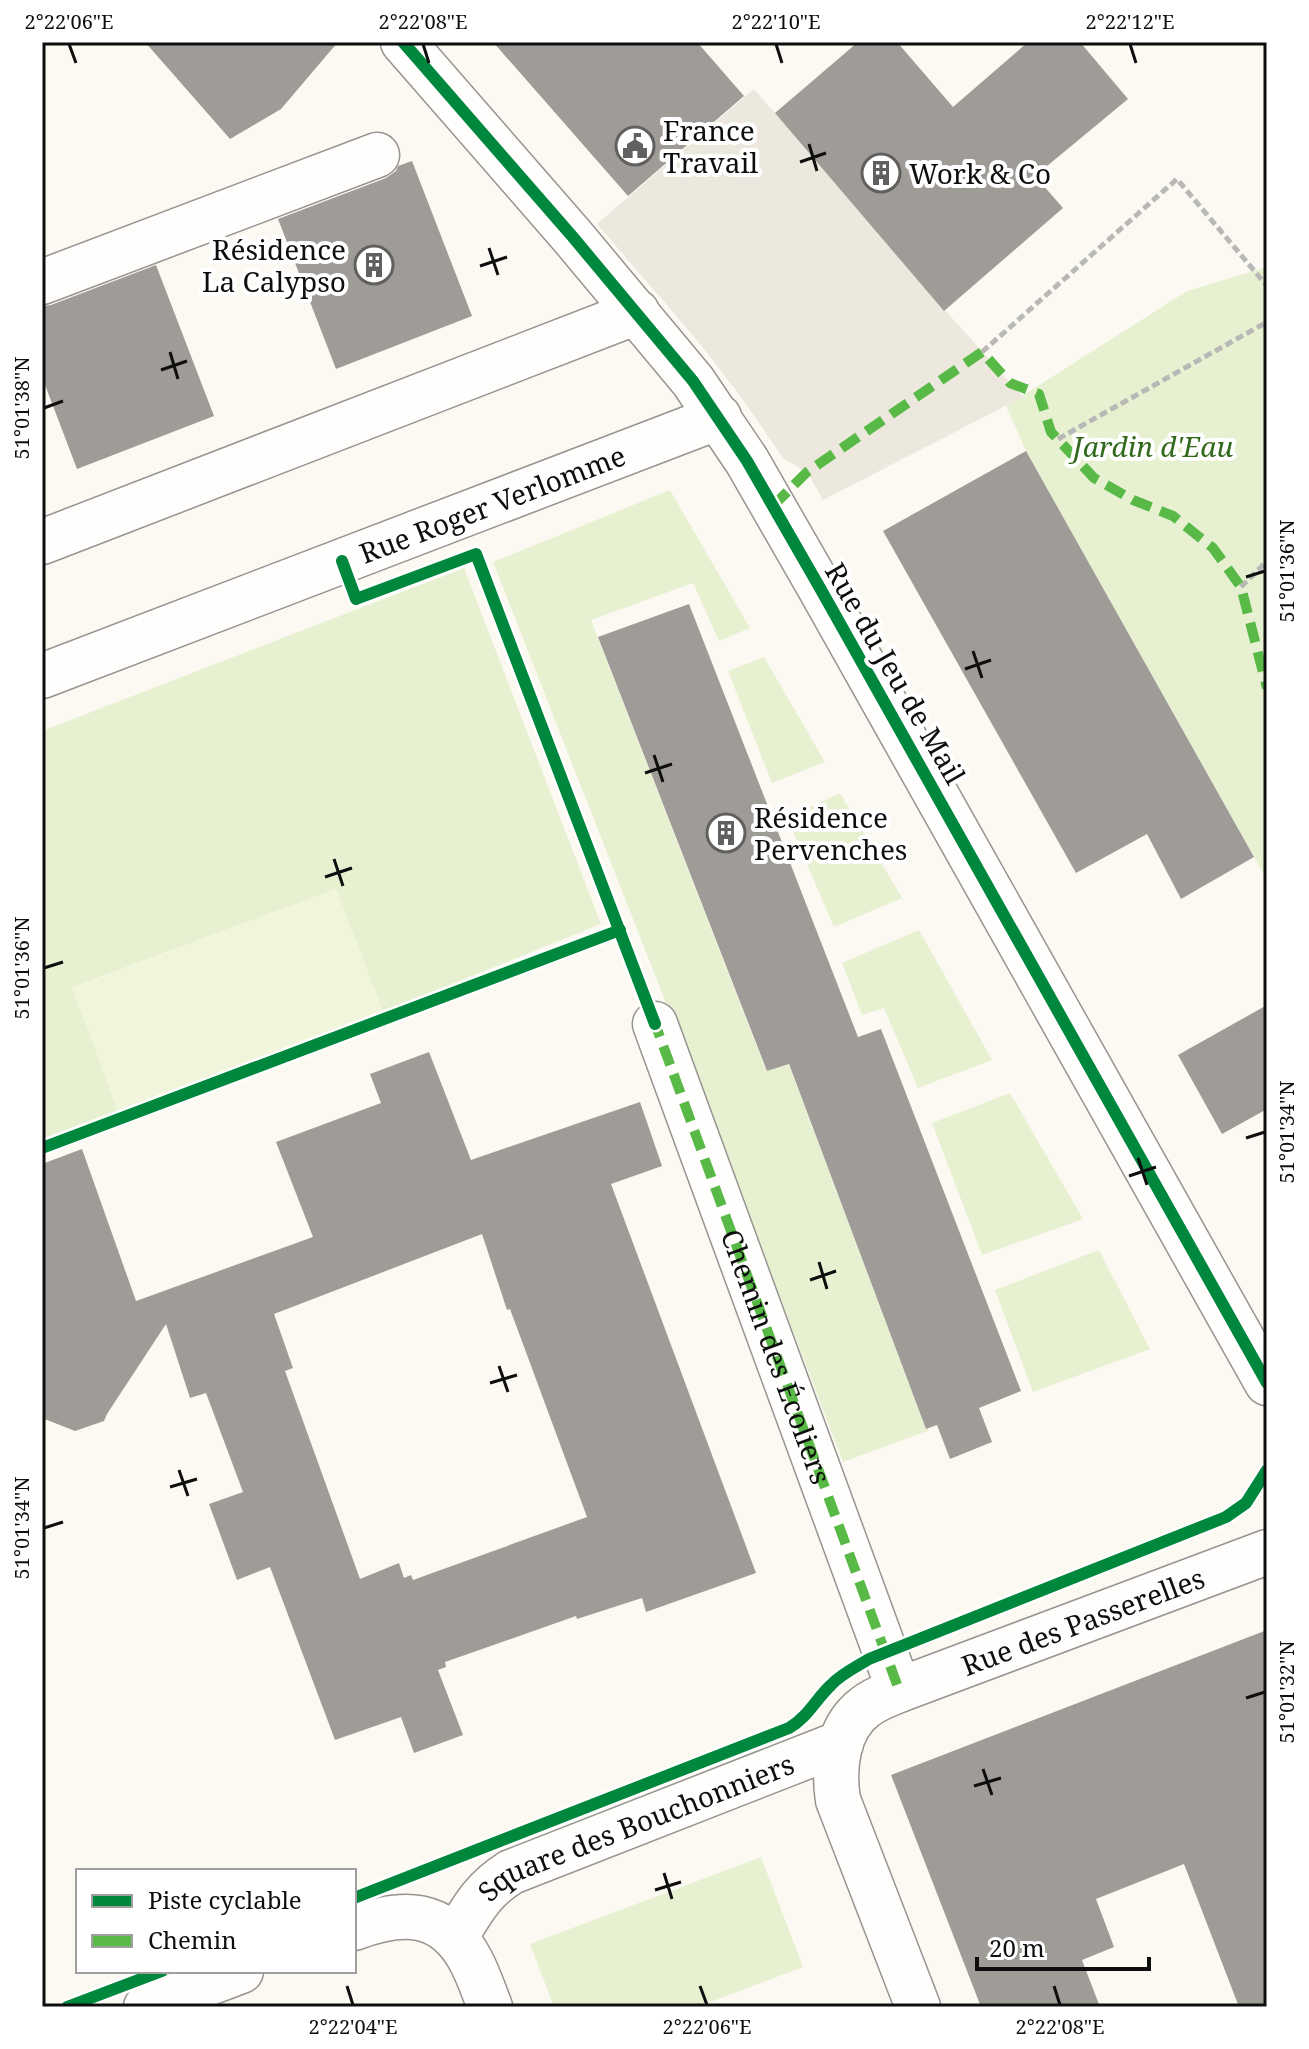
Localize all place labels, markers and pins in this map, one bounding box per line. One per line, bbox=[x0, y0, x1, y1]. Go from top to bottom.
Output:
place label: France Travail bbox=[663, 111, 758, 181]
public building icon: France Travail bbox=[614, 125, 656, 167]
building icon: Work & Co bbox=[860, 152, 902, 194]
place label: Work & Co bbox=[909, 154, 1051, 192]
place label: Résidence La Calypso bbox=[202, 230, 346, 300]
building icon: Résidence La Calypso bbox=[353, 244, 395, 286]
place label: Résidence Pervenches bbox=[754, 798, 908, 868]
building icon: Résidence Pervenches bbox=[705, 812, 747, 854]

